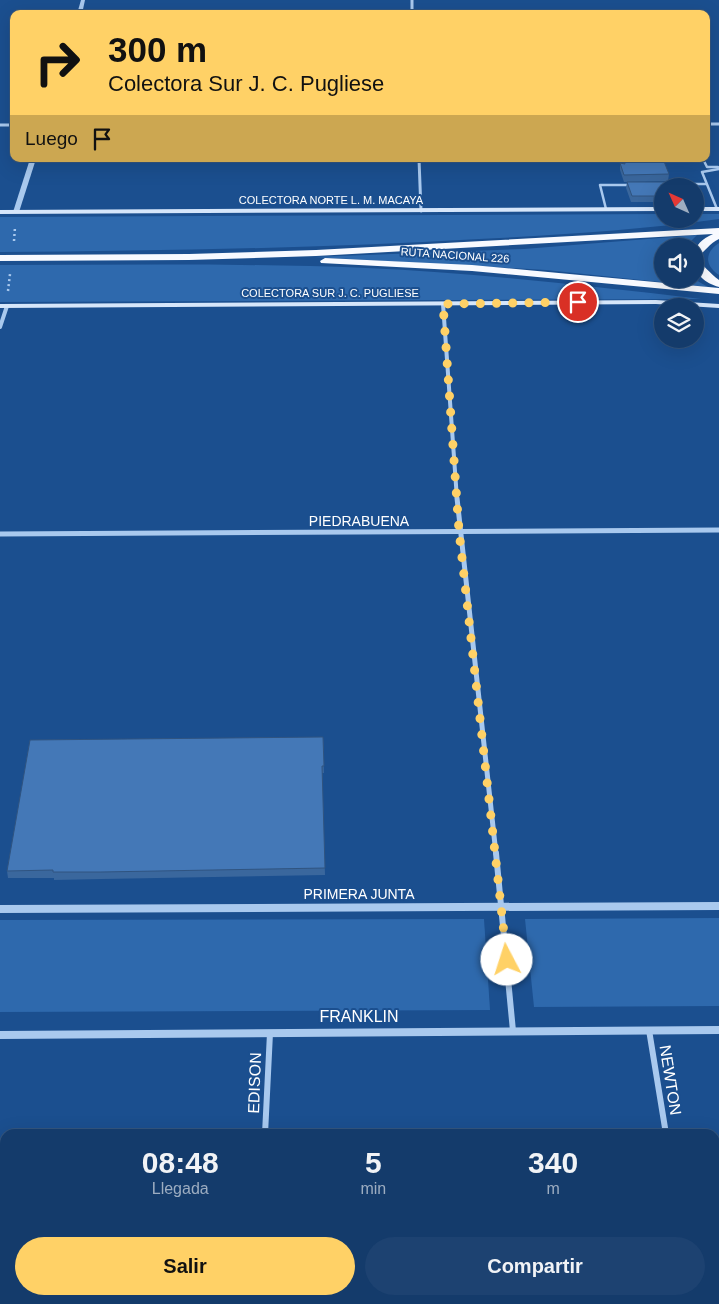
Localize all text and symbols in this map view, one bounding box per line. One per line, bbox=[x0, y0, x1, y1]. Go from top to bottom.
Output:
icon: right bbox=[25, 30, 90, 95]
text: 300 m bbox=[108, 30, 207, 69]
text: Colectora Sur J. C. Pugliese bbox=[108, 71, 384, 96]
icon: arrive bbox=[88, 125, 116, 153]
text: Luego bbox=[25, 128, 78, 149]
north arrow bbox=[654, 178, 704, 228]
map controls bbox=[654, 178, 704, 348]
street label: COLECTORA NORTE L. M. MACAYA bbox=[239, 194, 424, 206]
button: sound bbox=[654, 238, 704, 288]
street label: RUTA NACIONAL 226 bbox=[400, 245, 510, 265]
pin bbox=[557, 281, 599, 323]
street label: COLECTORA SUR J. C. PUGLIESE bbox=[241, 287, 419, 299]
icon: arrive bbox=[564, 288, 592, 316]
button: layers bbox=[654, 298, 704, 348]
street label: PIEDRABUENA bbox=[309, 513, 410, 529]
street label: PRIMERA JUNTA bbox=[304, 886, 415, 902]
position arrow bbox=[480, 933, 532, 985]
street label: FRANKLIN bbox=[319, 1008, 399, 1025]
street label: NEWTON bbox=[657, 1044, 684, 1116]
street label: EDISON bbox=[245, 1052, 264, 1114]
text: 08:48 bbox=[142, 1146, 219, 1179]
text: 5 bbox=[365, 1146, 382, 1179]
text: 340 bbox=[528, 1146, 578, 1179]
text: Llegada bbox=[152, 1180, 209, 1197]
text: min bbox=[360, 1180, 386, 1197]
text: m bbox=[546, 1180, 560, 1197]
button: Salir bbox=[15, 1237, 355, 1295]
button: Compartir bbox=[365, 1237, 705, 1295]

